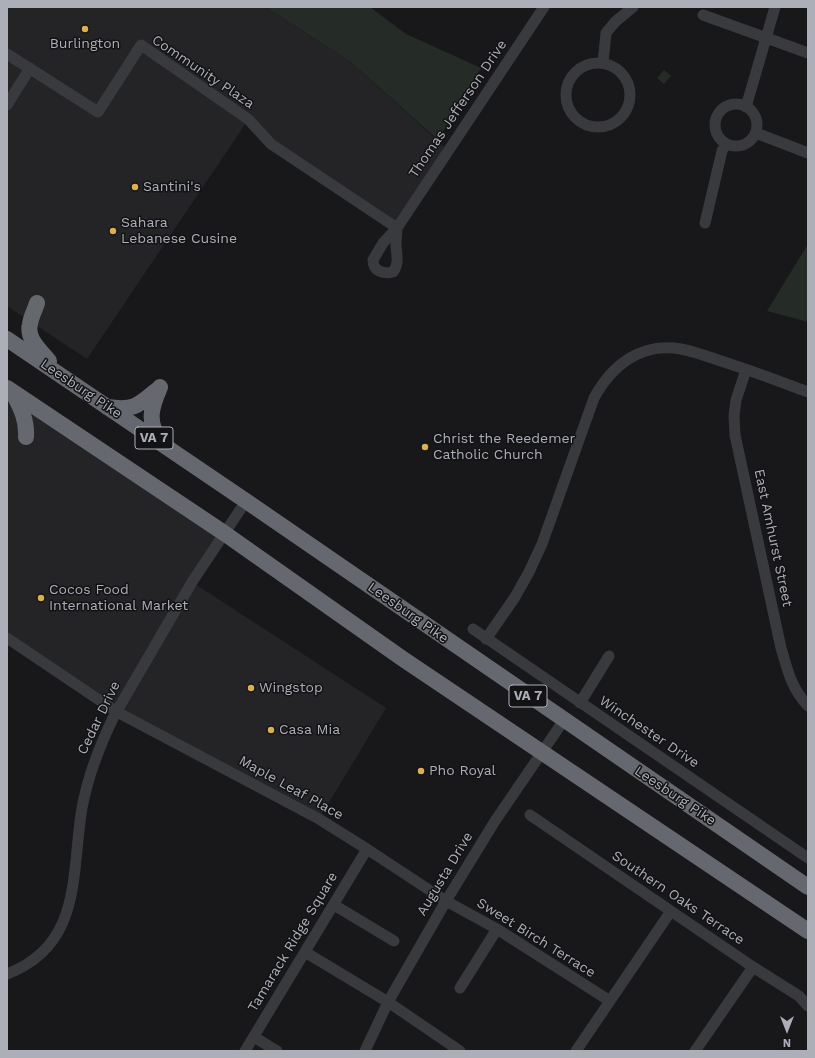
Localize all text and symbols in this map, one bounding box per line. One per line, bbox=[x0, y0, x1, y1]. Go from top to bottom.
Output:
marker: Burlington bbox=[80, 24, 90, 34]
street label: Community Plaza bbox=[149, 32, 257, 112]
place label: Burlington bbox=[50, 36, 120, 52]
street label: Thomas Jefferson Drive bbox=[406, 37, 510, 181]
place label: Santini's bbox=[143, 179, 201, 195]
marker: Santini's bbox=[130, 182, 140, 192]
place label: Sahara Lebanese Cusine bbox=[121, 215, 237, 248]
marker: Sahara Lebanese Cusine bbox=[108, 226, 118, 236]
street label: Leesburg Pike bbox=[37, 356, 125, 422]
road number: VA 7 bbox=[135, 427, 173, 449]
place label: Christ the Reedemer Catholic Church bbox=[433, 431, 575, 464]
marker: Christ the Reedemer Catholic Church bbox=[420, 442, 430, 452]
street label: East Amhurst Street bbox=[750, 468, 796, 608]
street label: Leesburg Pike bbox=[364, 579, 452, 647]
place label: Cocos Food International Market bbox=[49, 582, 188, 614]
marker: Cocos Food International Market bbox=[36, 593, 46, 603]
street label: Cedar Drive bbox=[74, 679, 124, 757]
place label: Wingstop bbox=[259, 680, 323, 696]
marker: Wingstop bbox=[246, 683, 256, 693]
road number: VA 7 bbox=[509, 685, 547, 707]
street label: Winchester Drive bbox=[596, 692, 702, 772]
place label: Casa Mia bbox=[279, 722, 340, 738]
marker: Casa Mia bbox=[266, 725, 276, 735]
street label: Maple Leaf Place bbox=[236, 752, 346, 824]
place label: Pho Royal bbox=[429, 763, 496, 779]
street label: Leesburg Pike bbox=[631, 763, 719, 829]
marker: Pho Royal bbox=[416, 766, 426, 776]
street label: Augusta Drive bbox=[413, 829, 477, 919]
street label: Southern Oaks Terrace bbox=[609, 847, 747, 949]
street label: Tamarack Ridge Square bbox=[245, 869, 341, 1015]
street label: Sweet Birch Terrace bbox=[474, 895, 598, 981]
north arrow bbox=[767, 1010, 807, 1050]
text: N bbox=[783, 1036, 791, 1049]

